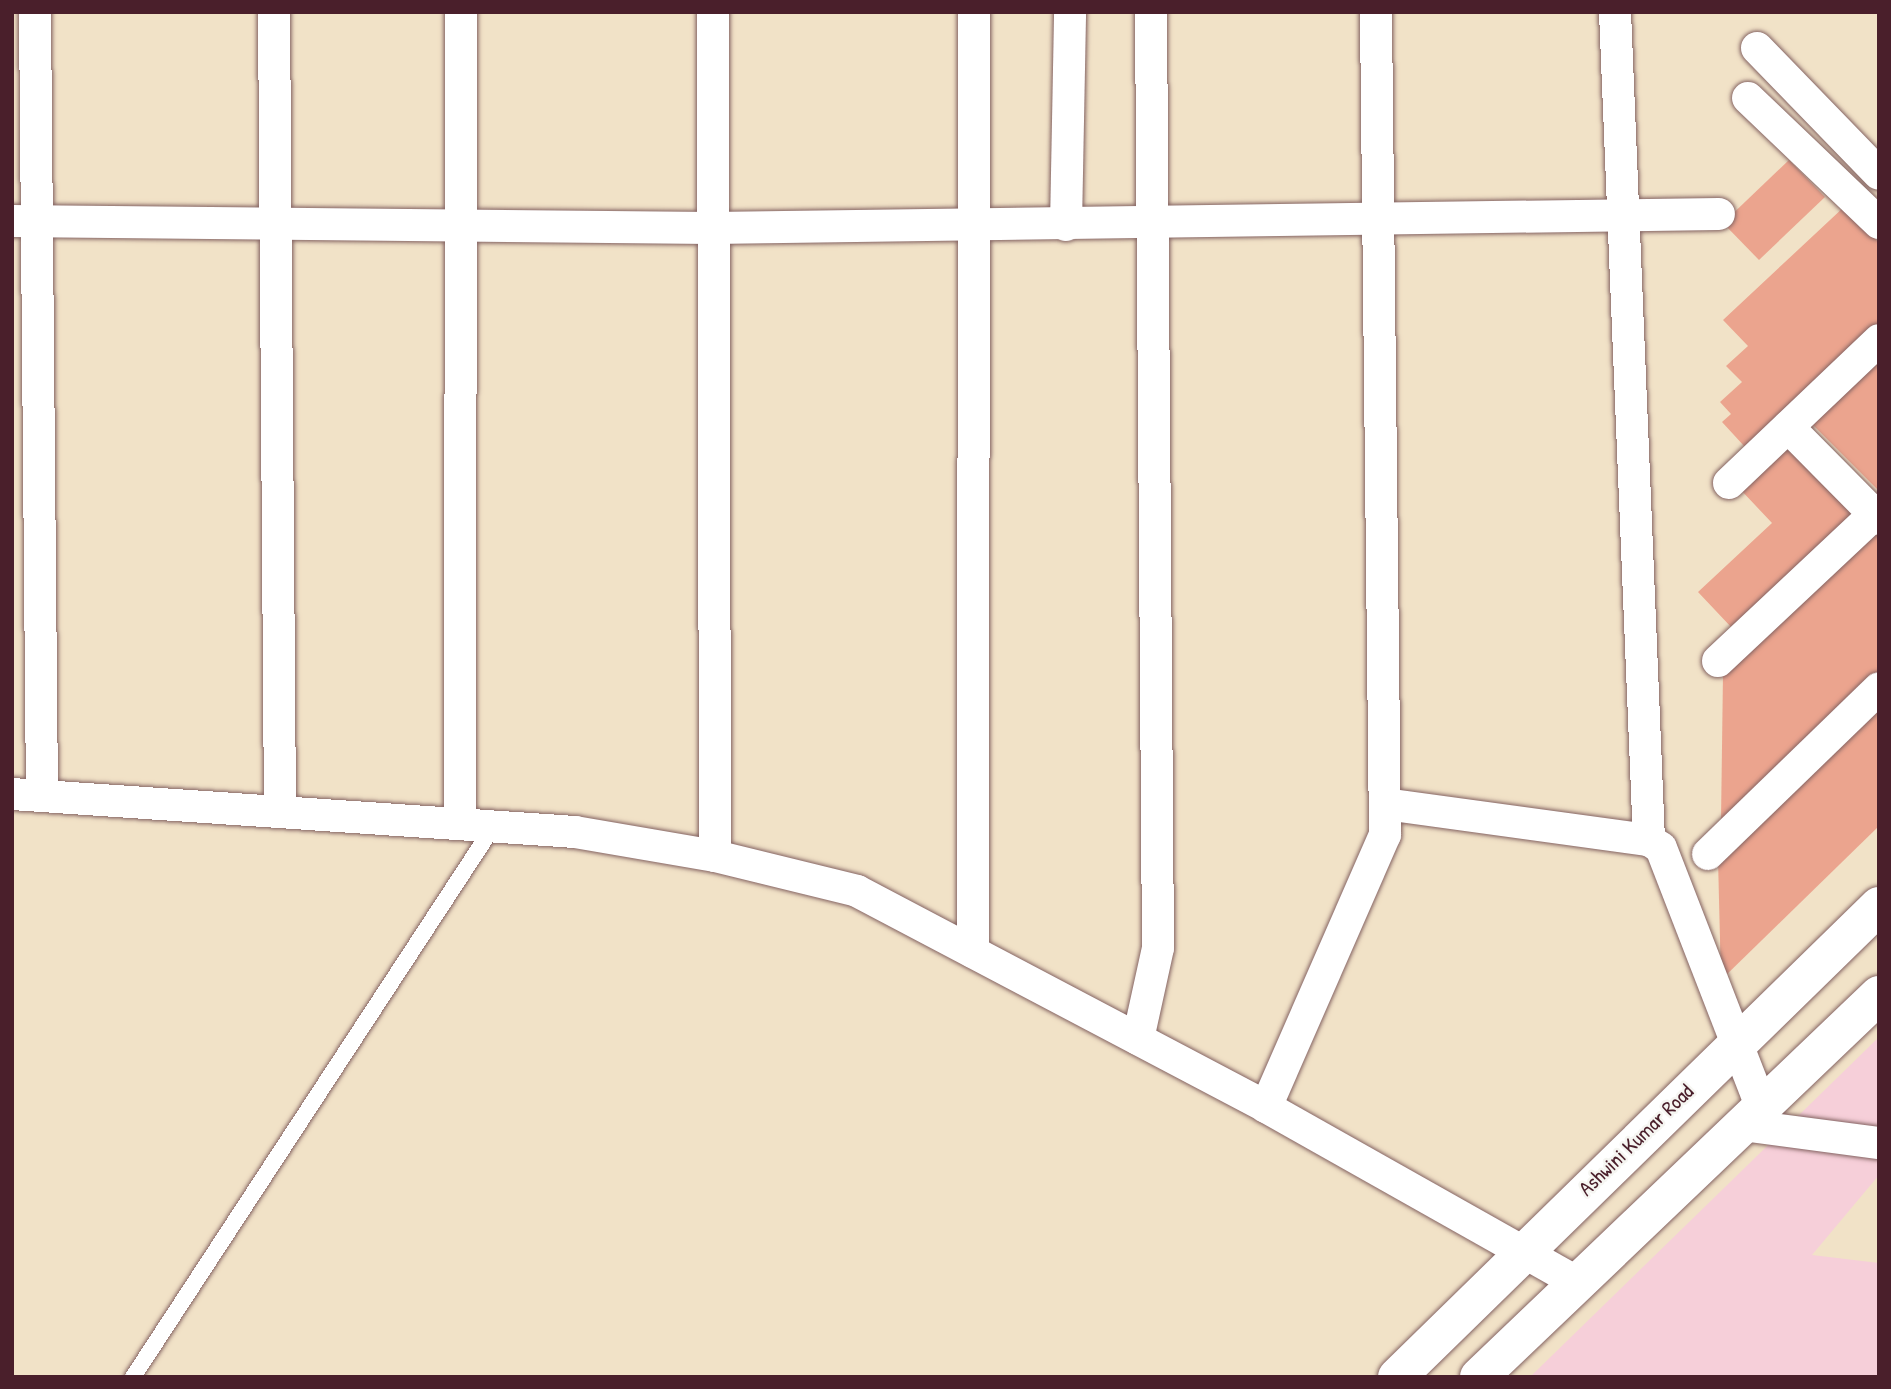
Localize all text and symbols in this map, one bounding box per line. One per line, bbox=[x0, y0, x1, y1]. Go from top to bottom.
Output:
street label: Ashwini Kumar Road bbox=[1573, 1079, 1699, 1201]

